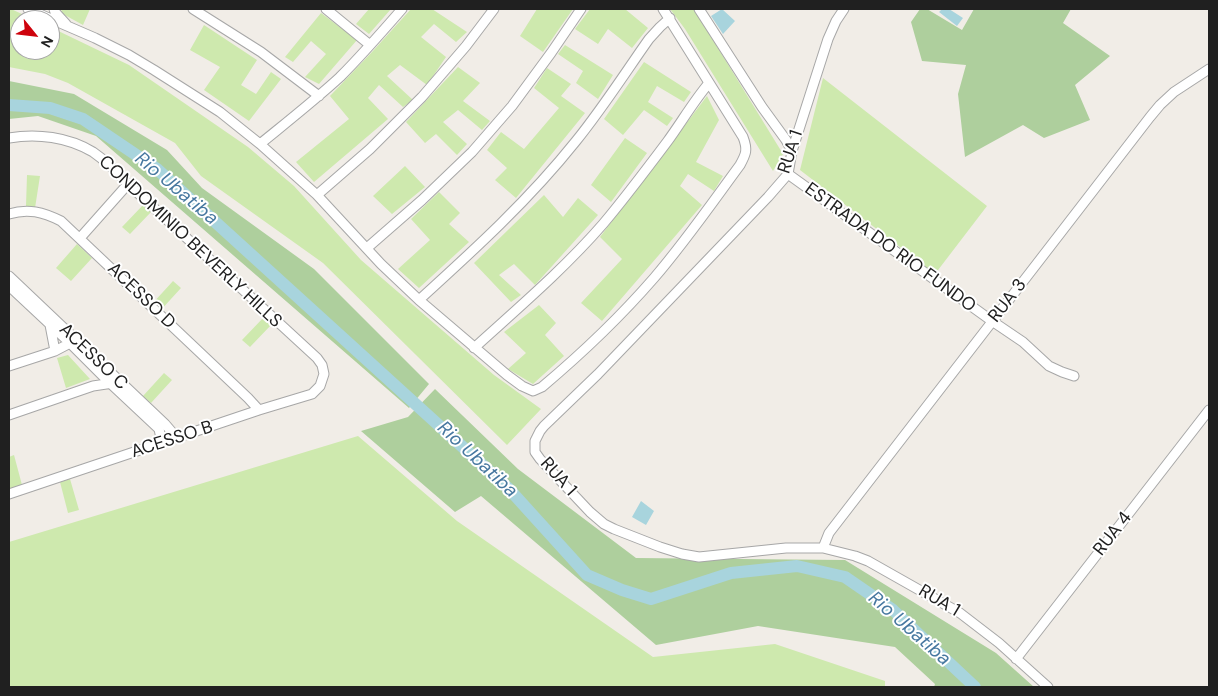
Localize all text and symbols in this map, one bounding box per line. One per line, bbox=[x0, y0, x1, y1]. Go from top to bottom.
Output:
north arrow bbox=[10, 10, 60, 60]
text: N bbox=[37, 33, 58, 51]
street label: RUA 1 bbox=[774, 128, 808, 176]
water label: Rio Ubatiba bbox=[130, 148, 222, 230]
street label: CONDOMINIO BEVERLY HILLS bbox=[94, 151, 286, 333]
street label: ESTRADA DO RIO FUNDO bbox=[800, 179, 980, 317]
street label: ACESSO D bbox=[102, 258, 180, 334]
street label: RUA 3 bbox=[984, 275, 1032, 327]
street label: ACESSO C bbox=[54, 319, 132, 395]
street label: ACESSO B bbox=[128, 417, 216, 463]
water label: Rio Ubatiba bbox=[432, 417, 522, 503]
street label: RUA 1 bbox=[535, 453, 581, 501]
street label: RUA 4 bbox=[1089, 508, 1137, 560]
street label: RUA 1 bbox=[914, 580, 964, 622]
water label: Rio Ubatiba bbox=[863, 587, 955, 671]

